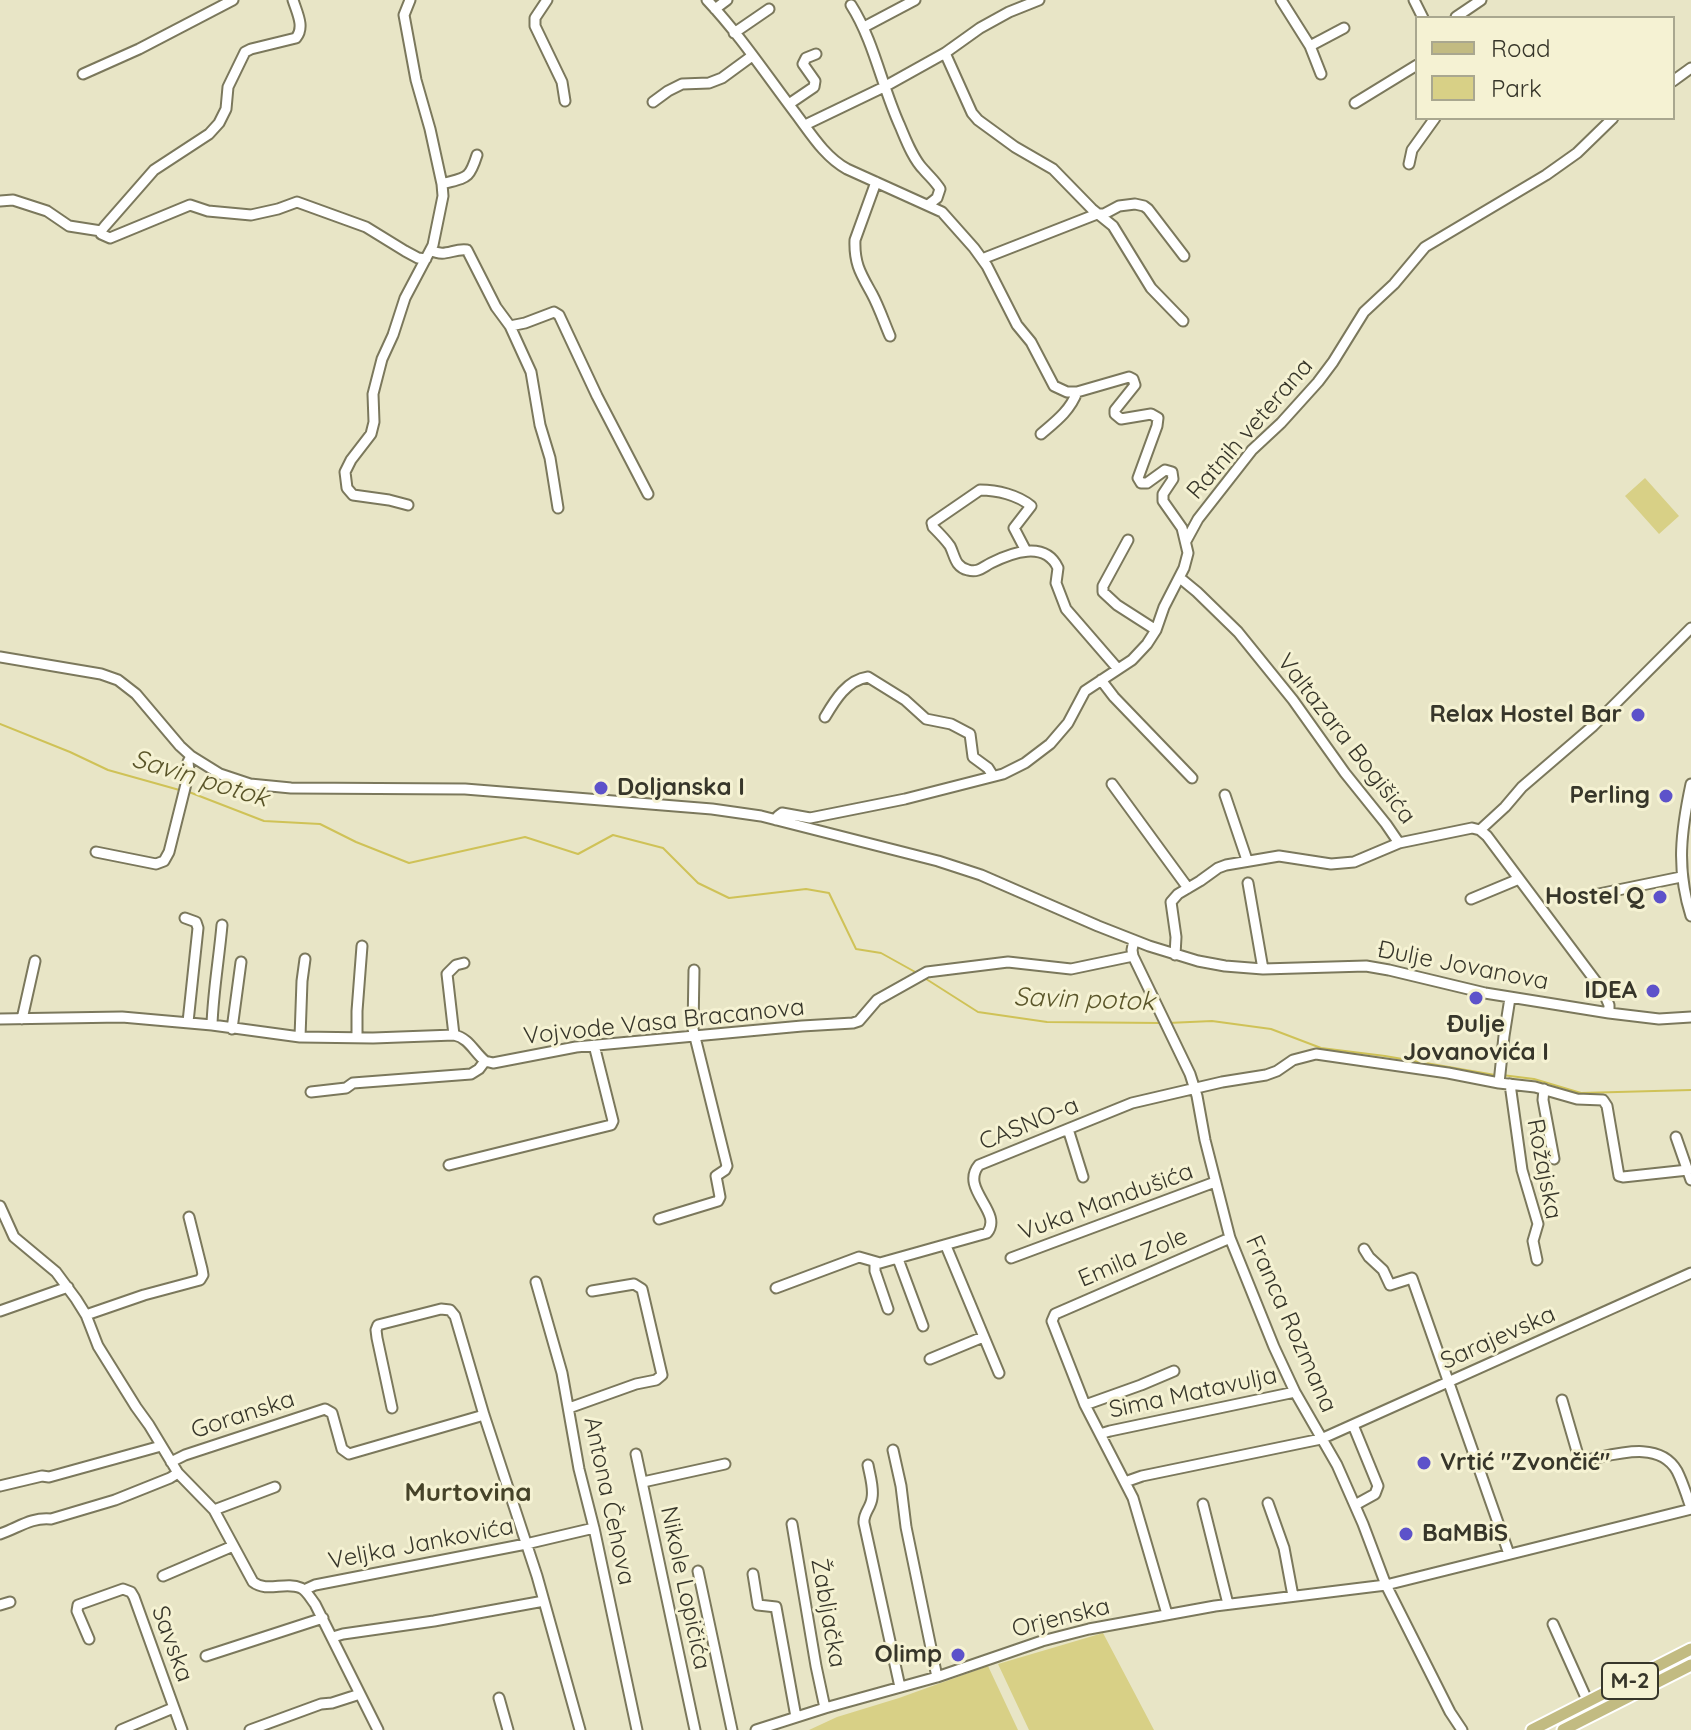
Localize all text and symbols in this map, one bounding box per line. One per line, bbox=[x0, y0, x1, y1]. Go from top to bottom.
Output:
legend bbox=[1415, 16, 1675, 120]
text: Road bbox=[1491, 33, 1551, 63]
text: Park bbox=[1491, 73, 1542, 103]
street label: Ratnih veterana bbox=[1181, 353, 1319, 505]
street label: Valtazara Bogišića bbox=[1271, 648, 1421, 830]
place label: Relax Hostel Bar bbox=[1429, 701, 1622, 729]
marker: Relax Hostel Bar bbox=[1629, 706, 1647, 724]
water label: Savin potok bbox=[128, 743, 272, 815]
place label: Doljanska I bbox=[617, 774, 745, 802]
marker: Doljanska I bbox=[592, 779, 610, 797]
place label: Perling bbox=[1569, 782, 1650, 810]
marker: Perling bbox=[1657, 787, 1675, 805]
place label: Hostel Q bbox=[1545, 883, 1644, 911]
marker: Hostel Q bbox=[1651, 888, 1669, 906]
street label: Đulje Jovanova bbox=[1375, 935, 1551, 997]
place label: IDEA bbox=[1584, 977, 1637, 1005]
water label: Savin potok bbox=[1013, 982, 1155, 1018]
marker: IDEA bbox=[1644, 982, 1662, 1000]
marker: Đulje Jovanovića I bbox=[1467, 989, 1485, 1007]
street label: Vojvode Vasa Bracanova bbox=[522, 993, 806, 1051]
place label: Đulje Jovanovića I bbox=[1403, 1011, 1549, 1067]
street label: CASNO-a bbox=[975, 1091, 1083, 1157]
street label: Rožajska bbox=[1520, 1116, 1568, 1222]
street label: Vuka Mandušića bbox=[1015, 1157, 1197, 1247]
street label: Emila Zole bbox=[1074, 1222, 1192, 1294]
street label: Franca Rozmana bbox=[1239, 1231, 1343, 1417]
street label: Sarajevska bbox=[1436, 1300, 1560, 1376]
street label: Sima Matavulja bbox=[1106, 1361, 1280, 1425]
street label: Goranska bbox=[188, 1385, 298, 1445]
street label: Antona Čehova bbox=[577, 1414, 641, 1588]
place label: Vrtić "Zvončić" bbox=[1440, 1449, 1610, 1477]
marker: Vrtić "Zvončić" bbox=[1415, 1454, 1433, 1472]
district label: Murtovina bbox=[404, 1477, 532, 1509]
street label: Nikole Lopičića bbox=[654, 1504, 716, 1672]
street label: Veljka Jankovića bbox=[326, 1512, 516, 1576]
place label: BaMBiS bbox=[1422, 1520, 1508, 1548]
marker: BaMBiS bbox=[1397, 1525, 1415, 1543]
street label: Žabljačka bbox=[804, 1556, 852, 1670]
street label: Orjenska bbox=[1009, 1592, 1113, 1644]
street label: Savska bbox=[145, 1602, 199, 1686]
place label: Olimp bbox=[874, 1641, 942, 1669]
marker: Olimp bbox=[949, 1646, 967, 1664]
road number: M-2 bbox=[1602, 1663, 1658, 1699]

